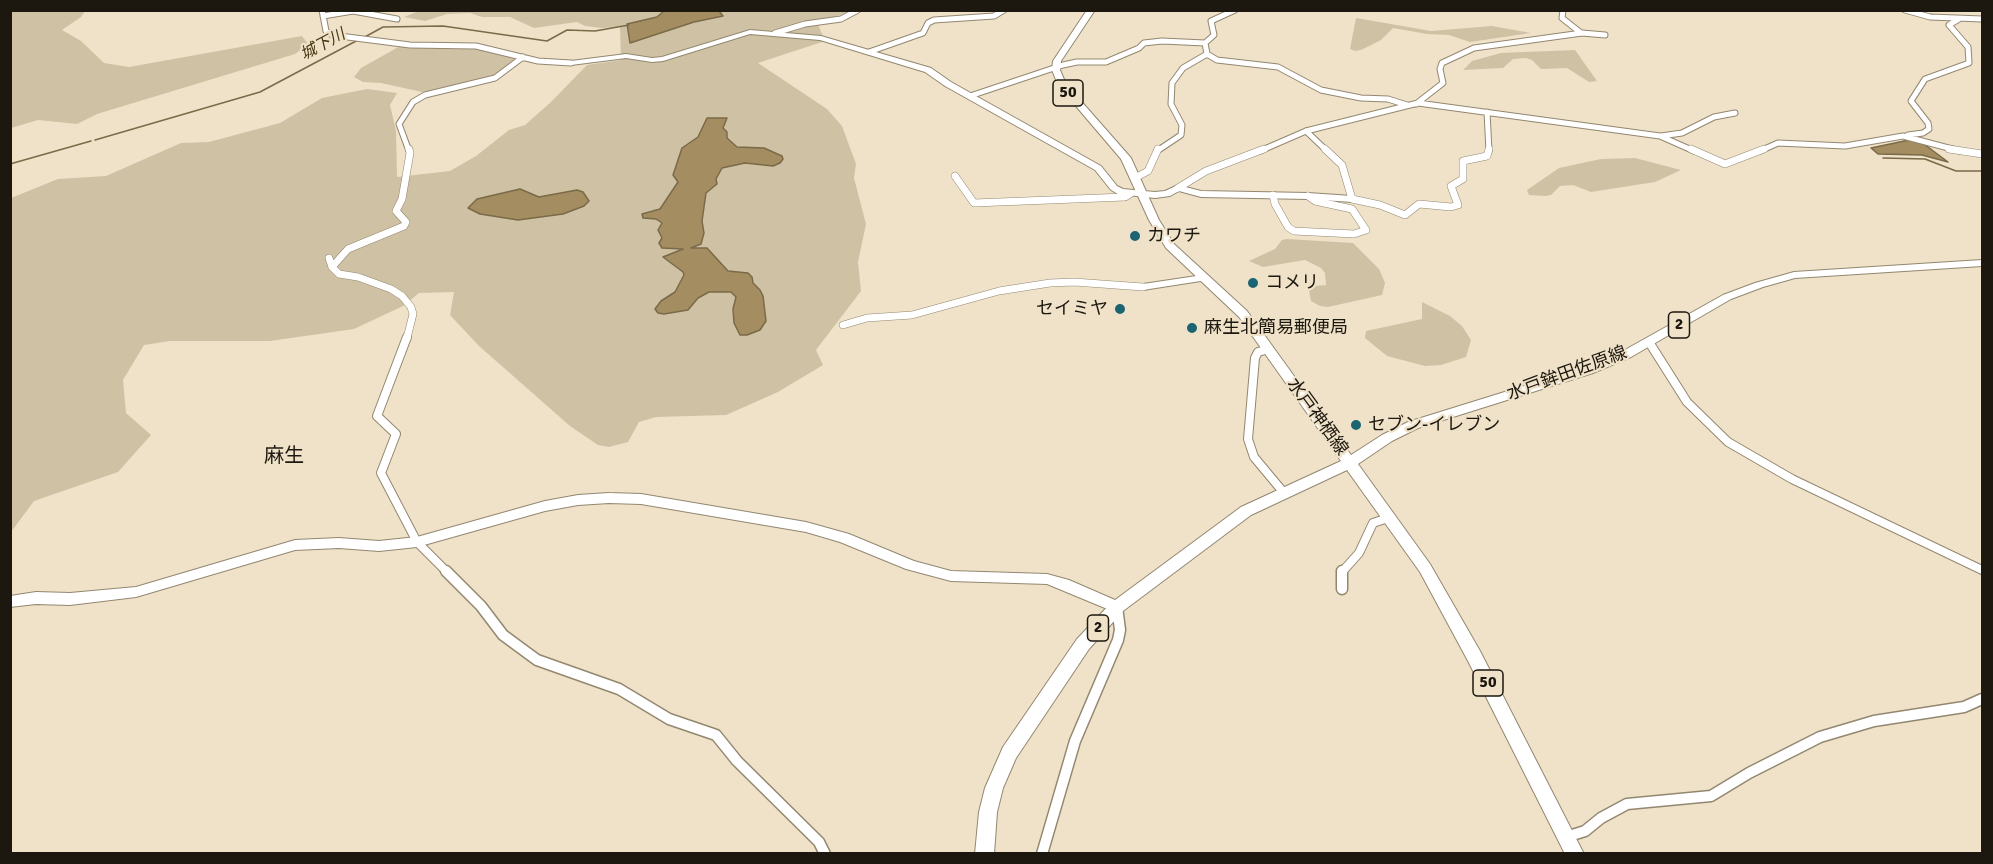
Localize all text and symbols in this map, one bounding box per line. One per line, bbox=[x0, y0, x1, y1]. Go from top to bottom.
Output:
water label: 城下川 bbox=[297, 25, 349, 65]
road number: 50 bbox=[1053, 80, 1083, 106]
place label: カワチ bbox=[1147, 225, 1201, 247]
marker: カワチ bbox=[1128, 229, 1142, 243]
place label: コメリ bbox=[1265, 272, 1319, 294]
marker: コメリ bbox=[1246, 276, 1260, 290]
place label: セイミヤ bbox=[1036, 298, 1108, 320]
marker: セイミヤ bbox=[1113, 302, 1127, 316]
road number: 2 bbox=[1668, 312, 1690, 338]
place label: 麻生北簡易郵便局 bbox=[1204, 317, 1348, 339]
marker: 麻生北簡易郵便局 bbox=[1185, 321, 1199, 335]
street label: 水戸鉾田佐原線 bbox=[1504, 342, 1630, 406]
street label: 水戸神栖線 bbox=[1282, 374, 1352, 460]
place label: セブン-イレブン bbox=[1368, 414, 1500, 436]
marker: セブン-イレブン bbox=[1349, 418, 1363, 432]
district label: 麻生 bbox=[264, 445, 304, 469]
road number: 2 bbox=[1088, 615, 1108, 641]
road number: 50 bbox=[1473, 670, 1503, 696]

